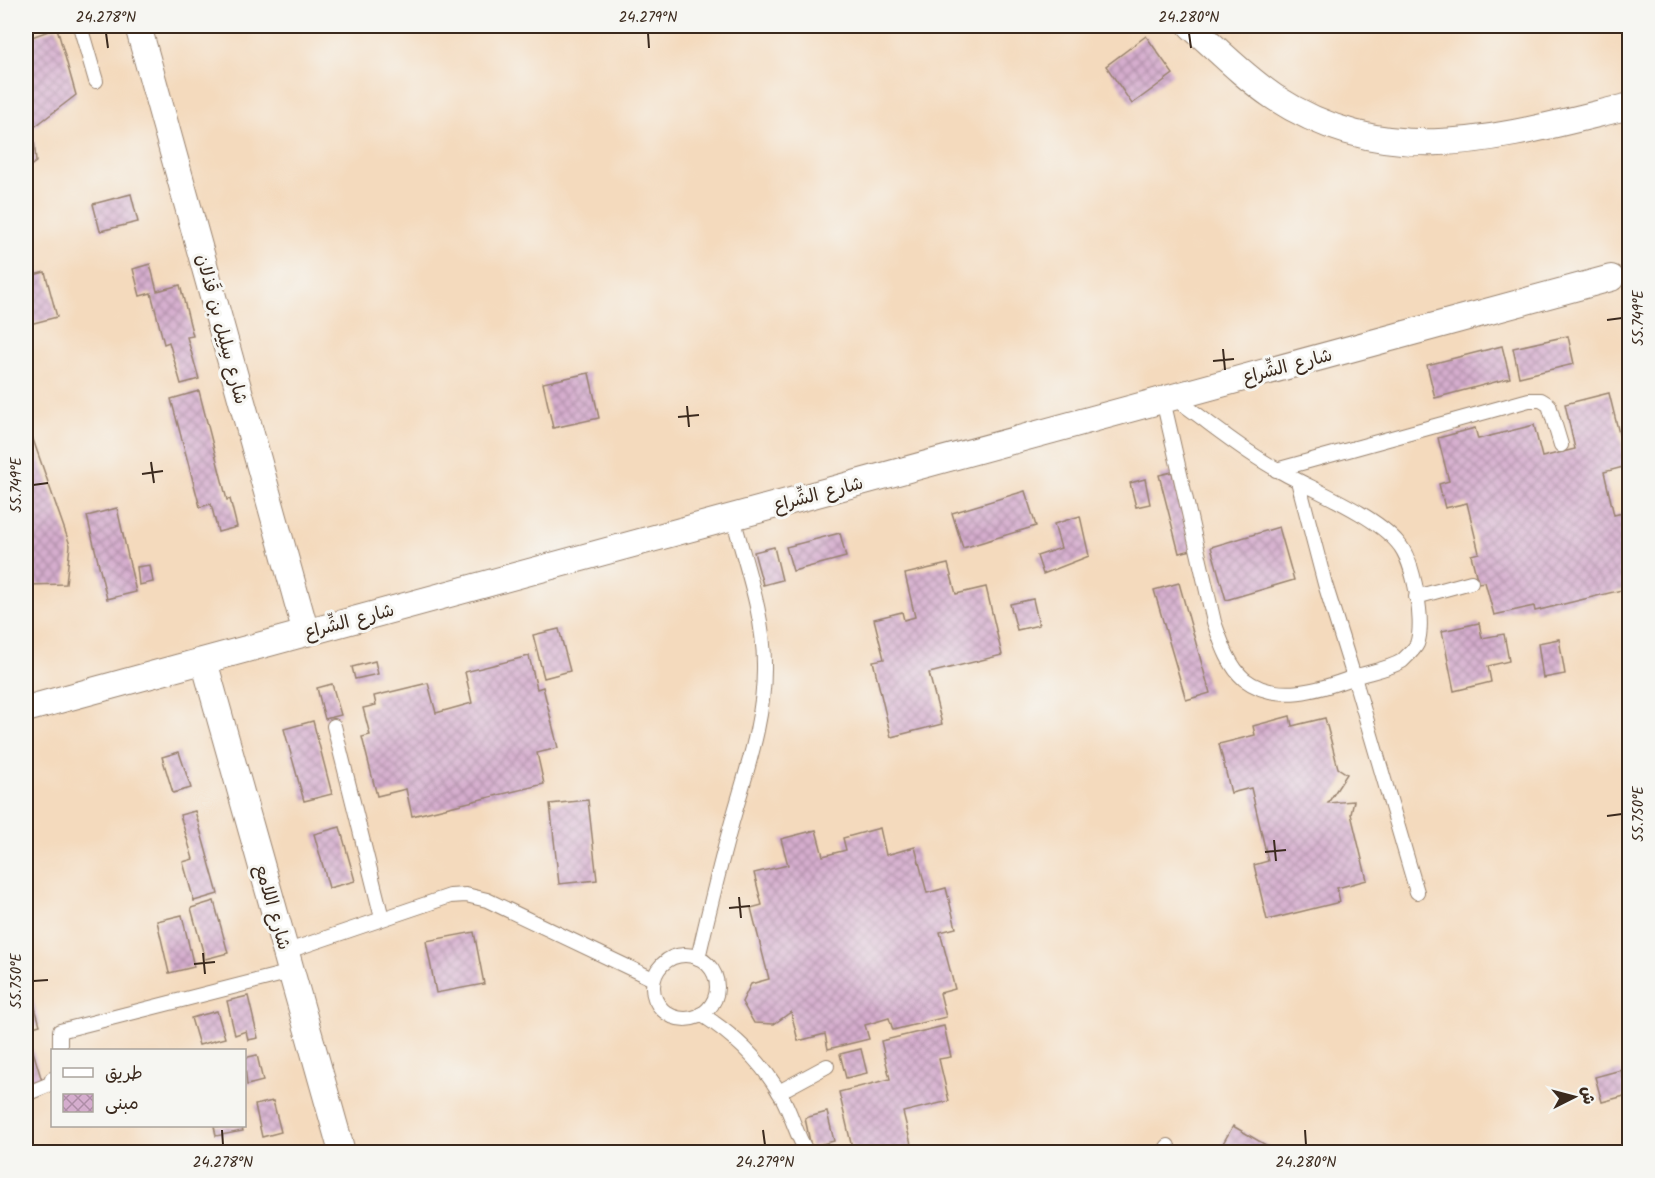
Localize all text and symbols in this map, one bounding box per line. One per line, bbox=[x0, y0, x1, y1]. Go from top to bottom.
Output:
text: 24.278°N bbox=[76, 6, 136, 30]
text: 24.279°N bbox=[619, 6, 677, 30]
text: 24.280°N bbox=[1158, 6, 1220, 30]
street label: شارع سِلِيل بن قَذلان bbox=[187, 251, 255, 408]
text: 55.749°E bbox=[1627, 289, 1651, 346]
street label: شارع الشِّراع bbox=[1239, 341, 1336, 393]
text: 55.749°E bbox=[5, 456, 29, 513]
street label: شارع الشِّراع bbox=[770, 469, 867, 521]
street label: شارع الشِّراع bbox=[301, 596, 398, 648]
text: 55.750°E bbox=[1627, 785, 1651, 842]
street label: شارع اللامع bbox=[246, 861, 298, 954]
text: 55.750°E bbox=[5, 952, 29, 1009]
legend bbox=[51, 1049, 246, 1127]
text: طريق bbox=[105, 1060, 143, 1089]
north arrow bbox=[1544, 1067, 1604, 1127]
text: ش bbox=[1574, 1086, 1601, 1106]
text: مبنى bbox=[105, 1090, 139, 1119]
text: 24.278°N bbox=[193, 1151, 253, 1175]
text: 24.279°N bbox=[736, 1151, 794, 1175]
text: 24.280°N bbox=[1275, 1151, 1337, 1175]

